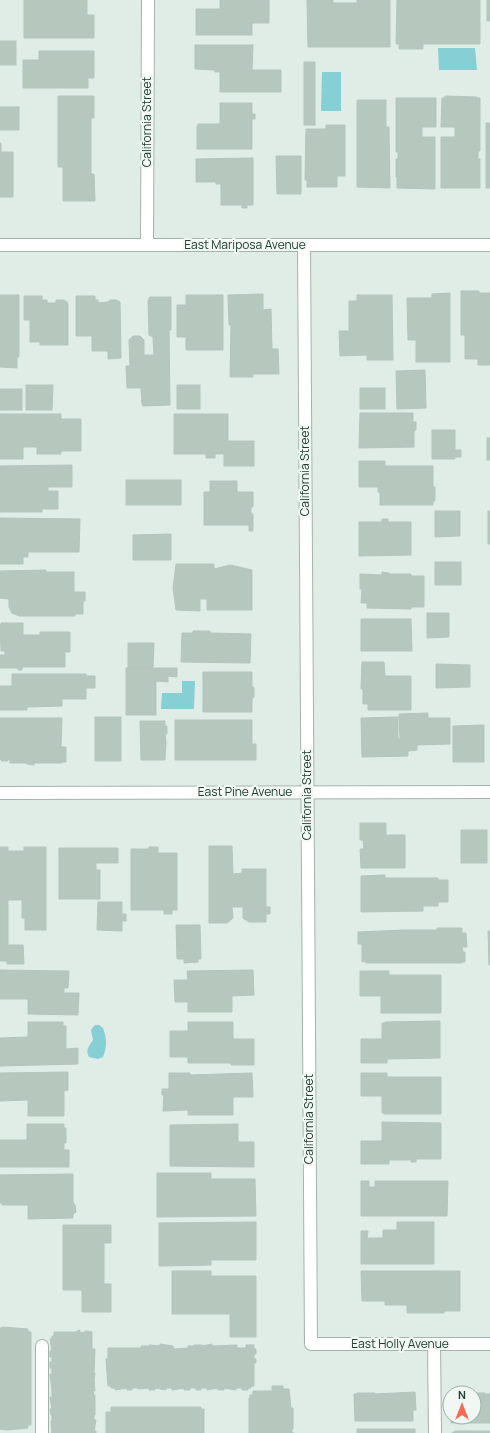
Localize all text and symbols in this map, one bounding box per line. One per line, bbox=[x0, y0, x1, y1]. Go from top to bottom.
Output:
street label: California Street bbox=[138, 77, 155, 167]
street label: East Mariposa Avenue bbox=[184, 236, 306, 253]
street label: California Street bbox=[296, 426, 313, 516]
street label: California Street bbox=[298, 750, 315, 840]
street label: East Pine Avenue bbox=[198, 783, 292, 800]
street label: California Street bbox=[300, 1074, 317, 1164]
street label: East Holly Avenue bbox=[351, 1335, 449, 1352]
north arrow bbox=[442, 1385, 482, 1425]
text: N bbox=[458, 1387, 466, 1402]

